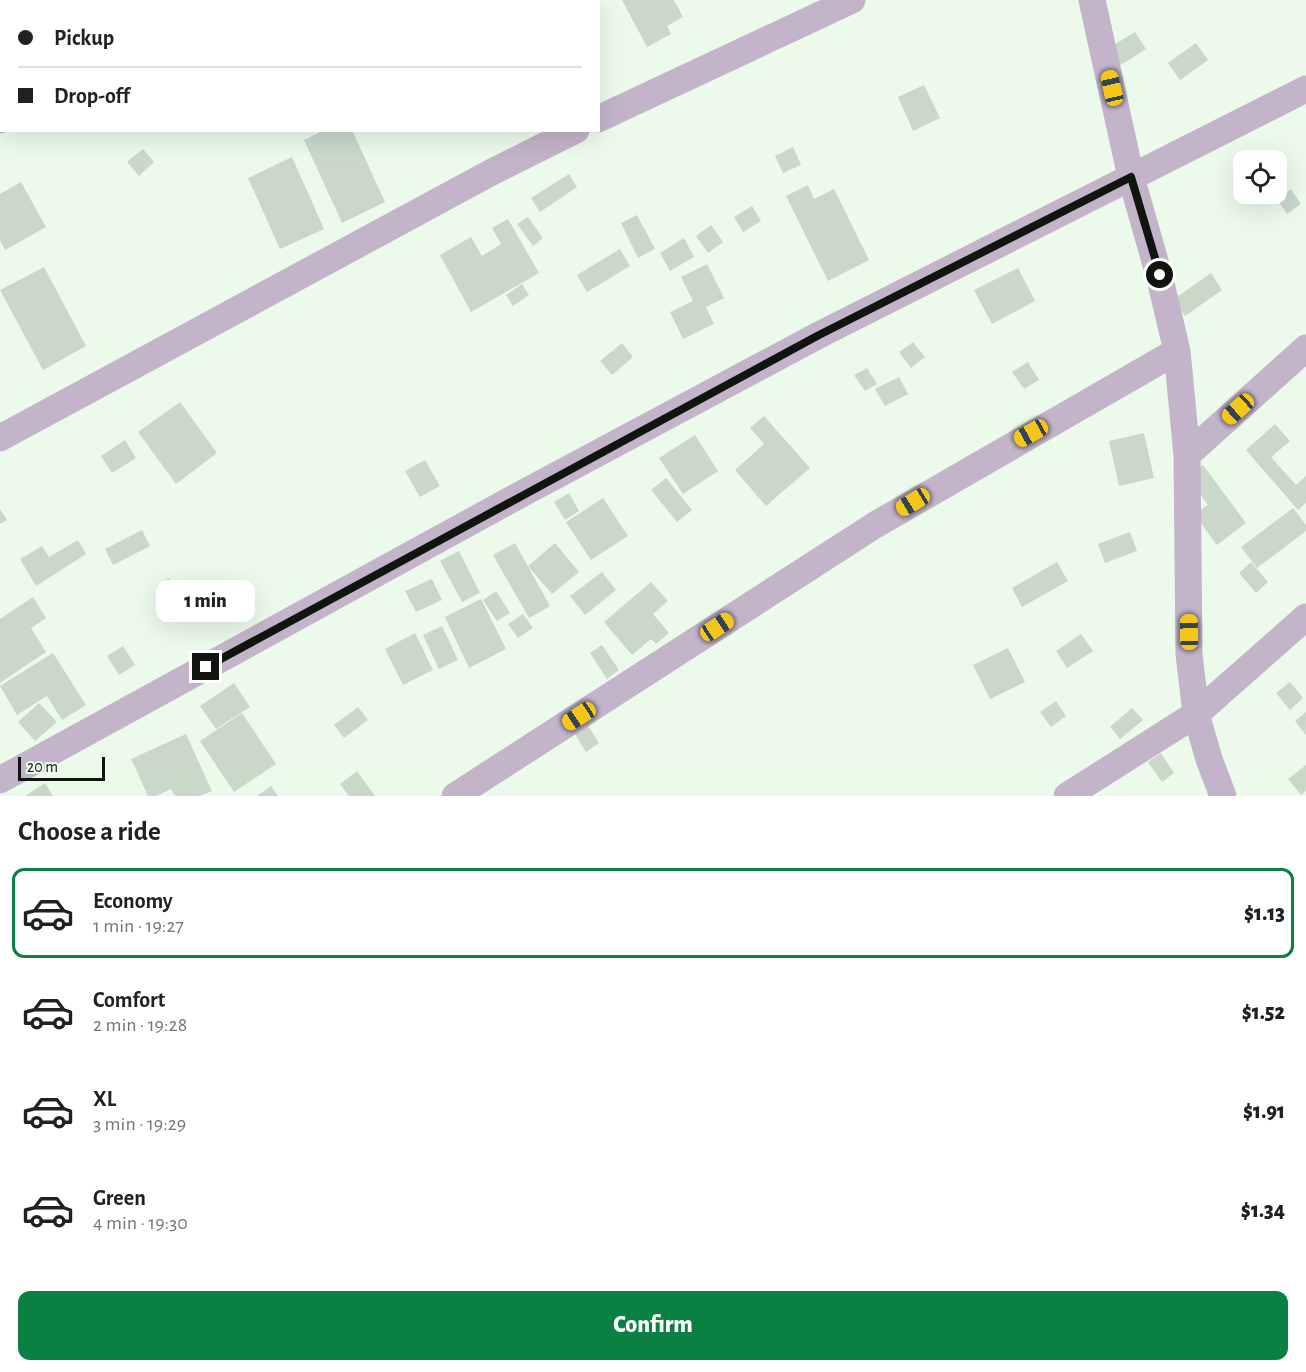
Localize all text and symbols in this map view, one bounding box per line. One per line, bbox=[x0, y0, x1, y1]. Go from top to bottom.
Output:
text: Pickup bbox=[54, 27, 114, 49]
car bbox=[1099, 68, 1125, 108]
text: Drop-off bbox=[54, 85, 130, 107]
map controls bbox=[1233, 150, 1287, 204]
button: locate bbox=[1233, 150, 1287, 204]
route start bbox=[1146, 261, 1173, 288]
car bbox=[1219, 390, 1257, 428]
car bbox=[1011, 416, 1051, 450]
car bbox=[893, 485, 933, 519]
callout: 1 min bbox=[156, 580, 256, 622]
text: 1 min bbox=[184, 591, 227, 611]
car bbox=[697, 610, 737, 644]
car bbox=[1180, 614, 1198, 650]
route end bbox=[192, 653, 219, 680]
car bbox=[559, 699, 599, 733]
scale bar bbox=[18, 754, 105, 782]
text: 20 m bbox=[27, 759, 58, 775]
text: Choose a ride bbox=[18, 818, 161, 845]
icon: car bbox=[21, 886, 75, 940]
text: Economy bbox=[93, 890, 173, 912]
text: $1.13 bbox=[1244, 902, 1285, 924]
text: 1 min · 19:27 bbox=[93, 916, 184, 936]
icon: car bbox=[21, 985, 75, 1039]
text: Comfort bbox=[93, 989, 165, 1011]
text: $1.52 bbox=[1242, 1001, 1285, 1023]
text: 2 min · 19:28 bbox=[93, 1015, 187, 1035]
icon: car bbox=[21, 1084, 75, 1138]
text: XL bbox=[93, 1088, 116, 1110]
text: $1.91 bbox=[1243, 1100, 1285, 1122]
text: 3 min · 19:29 bbox=[93, 1114, 186, 1134]
icon: car bbox=[21, 1183, 75, 1237]
text: Green bbox=[93, 1187, 146, 1209]
text: $1.34 bbox=[1241, 1199, 1285, 1221]
text: 4 min · 19:30 bbox=[93, 1213, 188, 1233]
button: Confirm bbox=[18, 1291, 1288, 1360]

